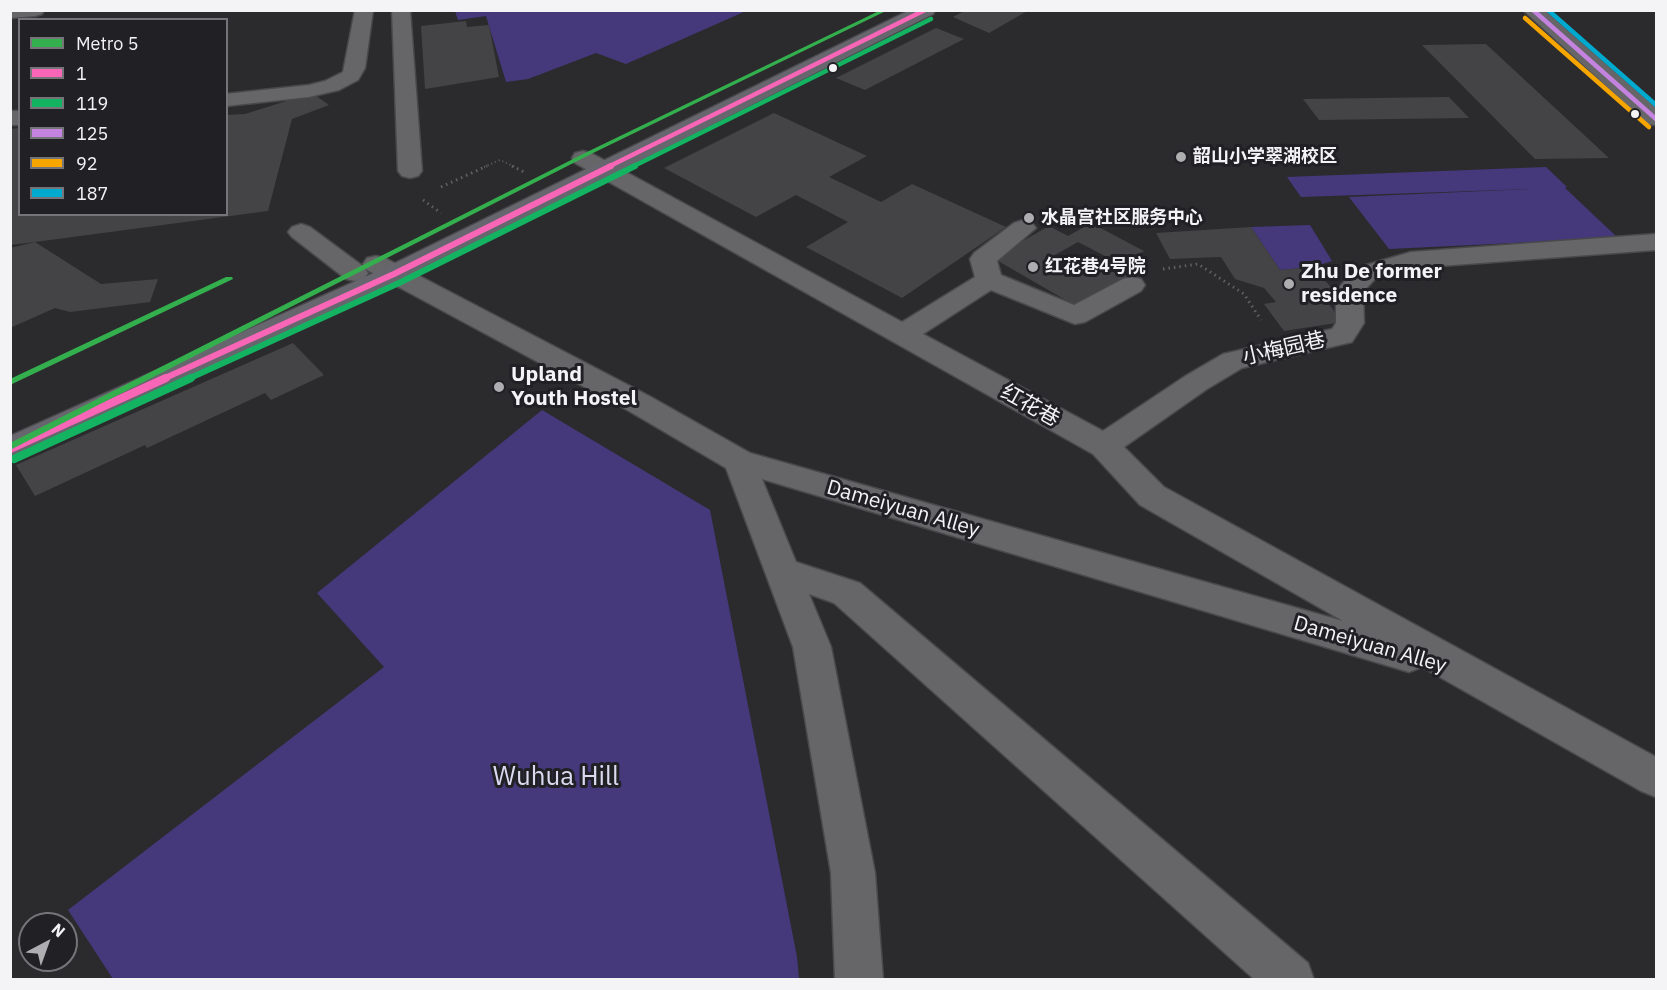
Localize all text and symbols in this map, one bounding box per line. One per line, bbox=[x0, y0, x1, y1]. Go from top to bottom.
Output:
legend bbox=[18, 18, 228, 216]
text: Metro 5 bbox=[76, 32, 138, 55]
text: 1 bbox=[76, 62, 87, 85]
unlabelled marker bbox=[827, 62, 839, 74]
text: 119 bbox=[76, 92, 108, 115]
unlabelled marker bbox=[1629, 108, 1641, 120]
text: 125 bbox=[76, 122, 108, 145]
place label: 韶山小学翠湖校区 bbox=[1193, 146, 1337, 168]
marker: 韶山小学翠湖校区 bbox=[1174, 150, 1188, 164]
text: 92 bbox=[76, 152, 98, 175]
text: 187 bbox=[76, 182, 108, 205]
place label: 水晶宫社区服务中心 bbox=[1041, 207, 1203, 229]
marker: 水晶宫社区服务中心 bbox=[1022, 211, 1036, 225]
place label: 红花巷4号院 bbox=[1045, 256, 1146, 278]
place label: Zhu De former residence bbox=[1301, 259, 1442, 309]
marker: 红花巷4号院 bbox=[1026, 260, 1040, 274]
marker: Zhu De former residence bbox=[1282, 277, 1296, 291]
street label: 小梅园巷 bbox=[1240, 327, 1328, 371]
place label: Upland Youth Hostel bbox=[511, 362, 637, 412]
marker: Upland Youth Hostel bbox=[492, 380, 506, 394]
street label: 红花巷 bbox=[996, 380, 1064, 432]
street label: Dameiyuan Alley bbox=[824, 475, 982, 543]
street label: Dameiyuan Alley bbox=[1291, 611, 1449, 679]
park label: Wuhua Hill bbox=[493, 761, 619, 793]
north arrow bbox=[18, 912, 78, 972]
text: N bbox=[48, 919, 69, 941]

